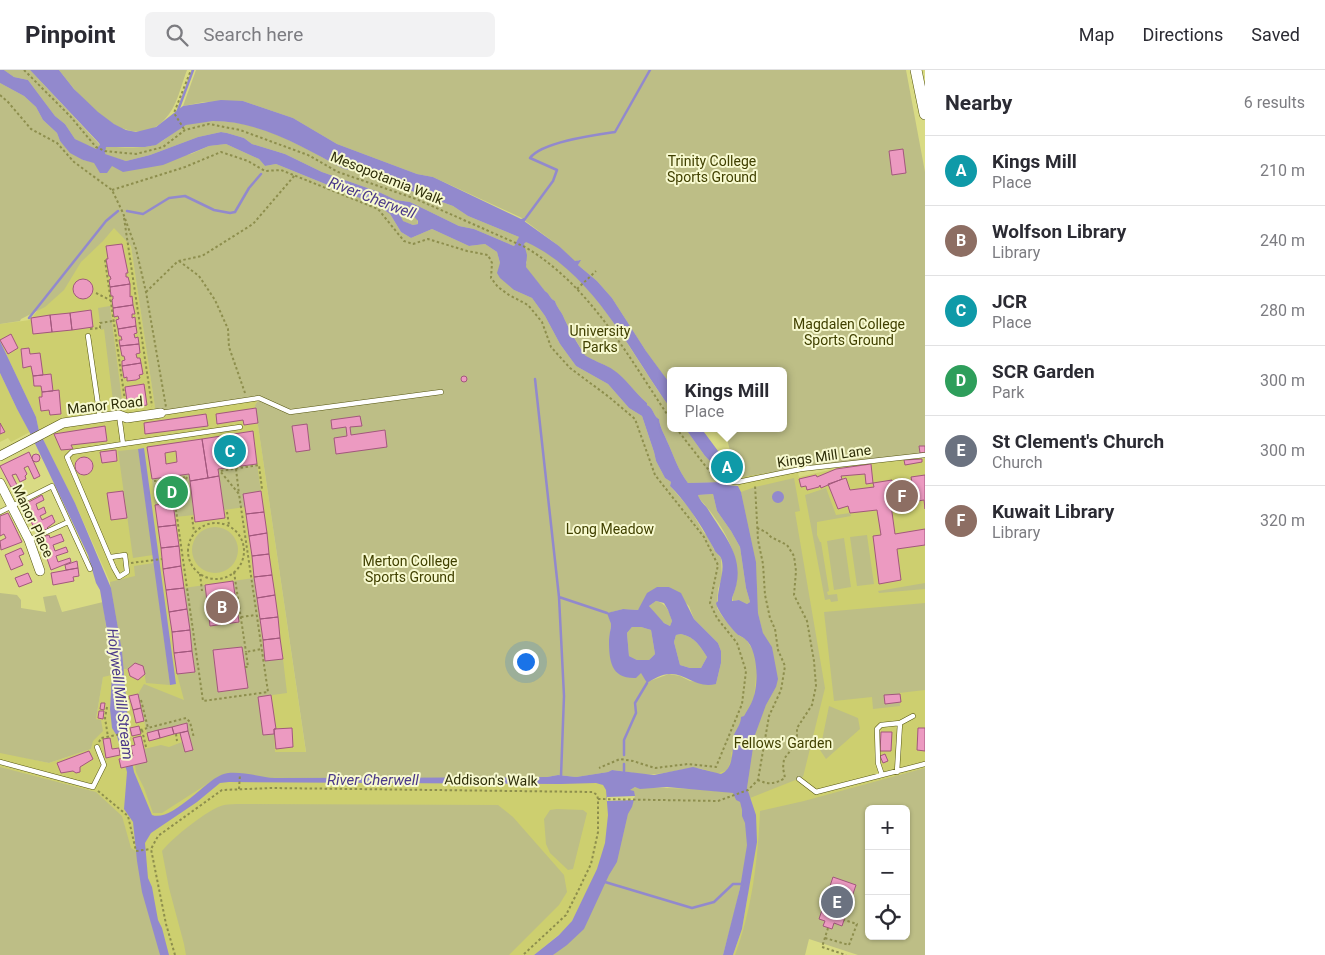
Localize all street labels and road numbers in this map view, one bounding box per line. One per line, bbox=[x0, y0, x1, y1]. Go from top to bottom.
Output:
street label: Mesopotamia Walk bbox=[328, 148, 446, 208]
street label: Manor Road bbox=[66, 393, 144, 417]
street label: Kings Mill Lane bbox=[776, 441, 872, 471]
street label: Manor Place bbox=[9, 482, 57, 560]
street label: Addison's Walk bbox=[444, 771, 539, 789]

